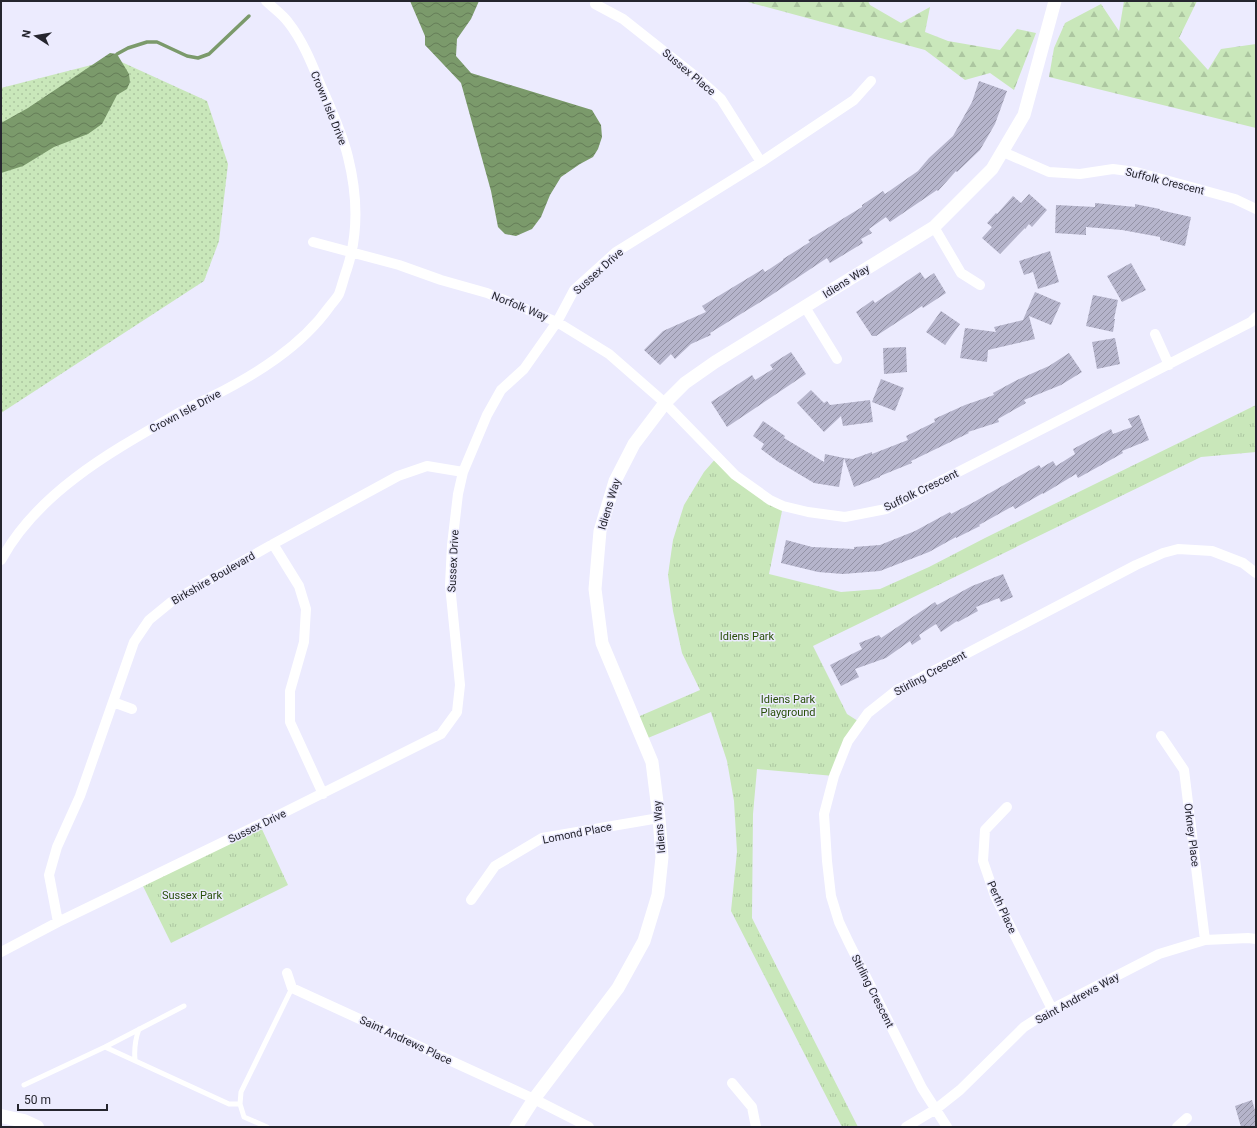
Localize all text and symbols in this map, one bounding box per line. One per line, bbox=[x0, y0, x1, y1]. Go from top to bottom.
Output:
north arrow bbox=[16, 16, 56, 56]
text: N bbox=[20, 29, 34, 39]
street label: Sussex Place bbox=[660, 46, 718, 98]
street label: Crown Isle Drive bbox=[308, 69, 349, 147]
street label: Suffolk Crescent bbox=[1124, 165, 1206, 198]
street label: Sussex Drive bbox=[571, 245, 626, 297]
street label: Idiens Way bbox=[820, 261, 873, 301]
street label: Norfolk Way bbox=[490, 289, 551, 324]
street label: Crown Isle Drive bbox=[147, 387, 223, 436]
street label: Suffolk Crescent bbox=[882, 467, 961, 514]
street label: Idiens Way bbox=[596, 476, 624, 531]
street label: Sussex Drive bbox=[445, 529, 462, 593]
street label: Birkshire Boulevard bbox=[169, 549, 257, 608]
park label: Idiens Park bbox=[720, 630, 775, 643]
street label: Stirling Crescent bbox=[892, 648, 969, 699]
park label: Idiens Park Playground bbox=[760, 693, 816, 719]
street label: Idiens Way bbox=[651, 799, 668, 854]
street label: Orkney Place bbox=[1181, 803, 1202, 868]
street label: Sussex Drive bbox=[226, 807, 288, 846]
street label: Lomond Place bbox=[541, 820, 613, 847]
street label: Perth Place bbox=[984, 879, 1019, 936]
park label: Sussex Park bbox=[162, 889, 222, 902]
street label: Stirling Crescent bbox=[849, 952, 897, 1030]
street label: Saint Andrews Way bbox=[1033, 970, 1122, 1027]
street label: Saint Andrews Place bbox=[358, 1013, 454, 1068]
scale bar bbox=[18, 1086, 107, 1112]
text: 50 m bbox=[24, 1093, 51, 1107]

